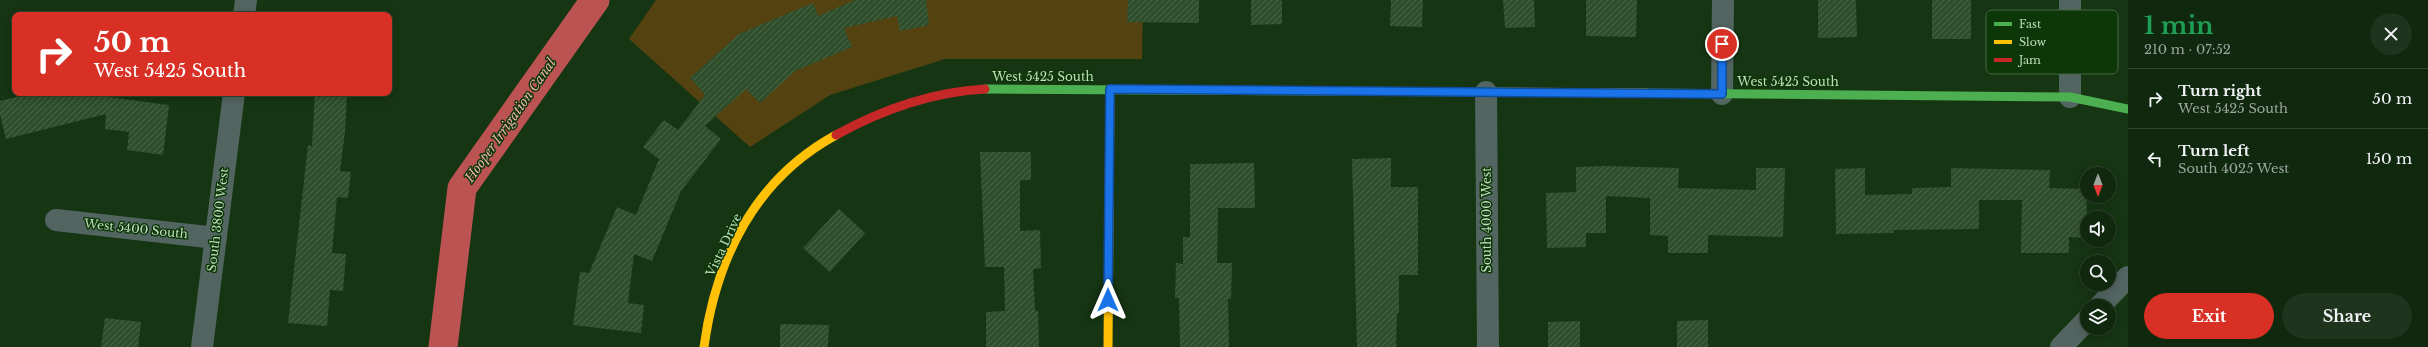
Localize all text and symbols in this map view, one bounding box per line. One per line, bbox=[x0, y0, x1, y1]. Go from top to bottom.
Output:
legend bbox=[1986, 10, 2118, 74]
text: 1 min bbox=[2144, 11, 2214, 40]
button: close bbox=[2370, 13, 2412, 55]
text: Fast bbox=[2019, 17, 2042, 31]
text: 50 m bbox=[94, 25, 170, 60]
pin bbox=[1705, 27, 1739, 61]
icon: right bbox=[28, 28, 80, 80]
icon: arrive bbox=[1711, 33, 1733, 55]
text: Slow bbox=[2019, 35, 2047, 49]
text: 210 m · 07:52 bbox=[2144, 41, 2231, 58]
text: Jam bbox=[2017, 53, 2041, 67]
water label: Hooper Irrigation Canal bbox=[461, 54, 560, 186]
text: West 5425 South bbox=[94, 60, 246, 82]
street label: West 5425 South bbox=[991, 69, 1094, 84]
street label: West 5425 South bbox=[1736, 74, 1839, 89]
text: Turn right bbox=[2178, 81, 2261, 100]
icon: right bbox=[2144, 88, 2166, 110]
text: 50 m bbox=[2372, 89, 2412, 108]
text: West 5425 South bbox=[2178, 100, 2288, 117]
text: Turn left bbox=[2178, 141, 2249, 160]
icon: left bbox=[2144, 148, 2166, 170]
text: 150 m bbox=[2366, 149, 2412, 168]
text: South 4025 West bbox=[2178, 160, 2289, 177]
street label: South 3800 West bbox=[204, 167, 231, 273]
street label: South 4000 West bbox=[1479, 167, 1494, 273]
north arrow bbox=[2080, 167, 2116, 203]
map controls bbox=[2080, 167, 2116, 335]
street label: Vista Drive bbox=[702, 211, 745, 280]
button: sound bbox=[2080, 211, 2116, 247]
street label: West 5400 South bbox=[82, 215, 189, 241]
button: search bbox=[2080, 255, 2116, 291]
position arrow bbox=[1087, 279, 1129, 321]
button: Exit bbox=[2144, 293, 2274, 339]
button: Share bbox=[2282, 293, 2412, 339]
button: layers bbox=[2080, 299, 2116, 335]

